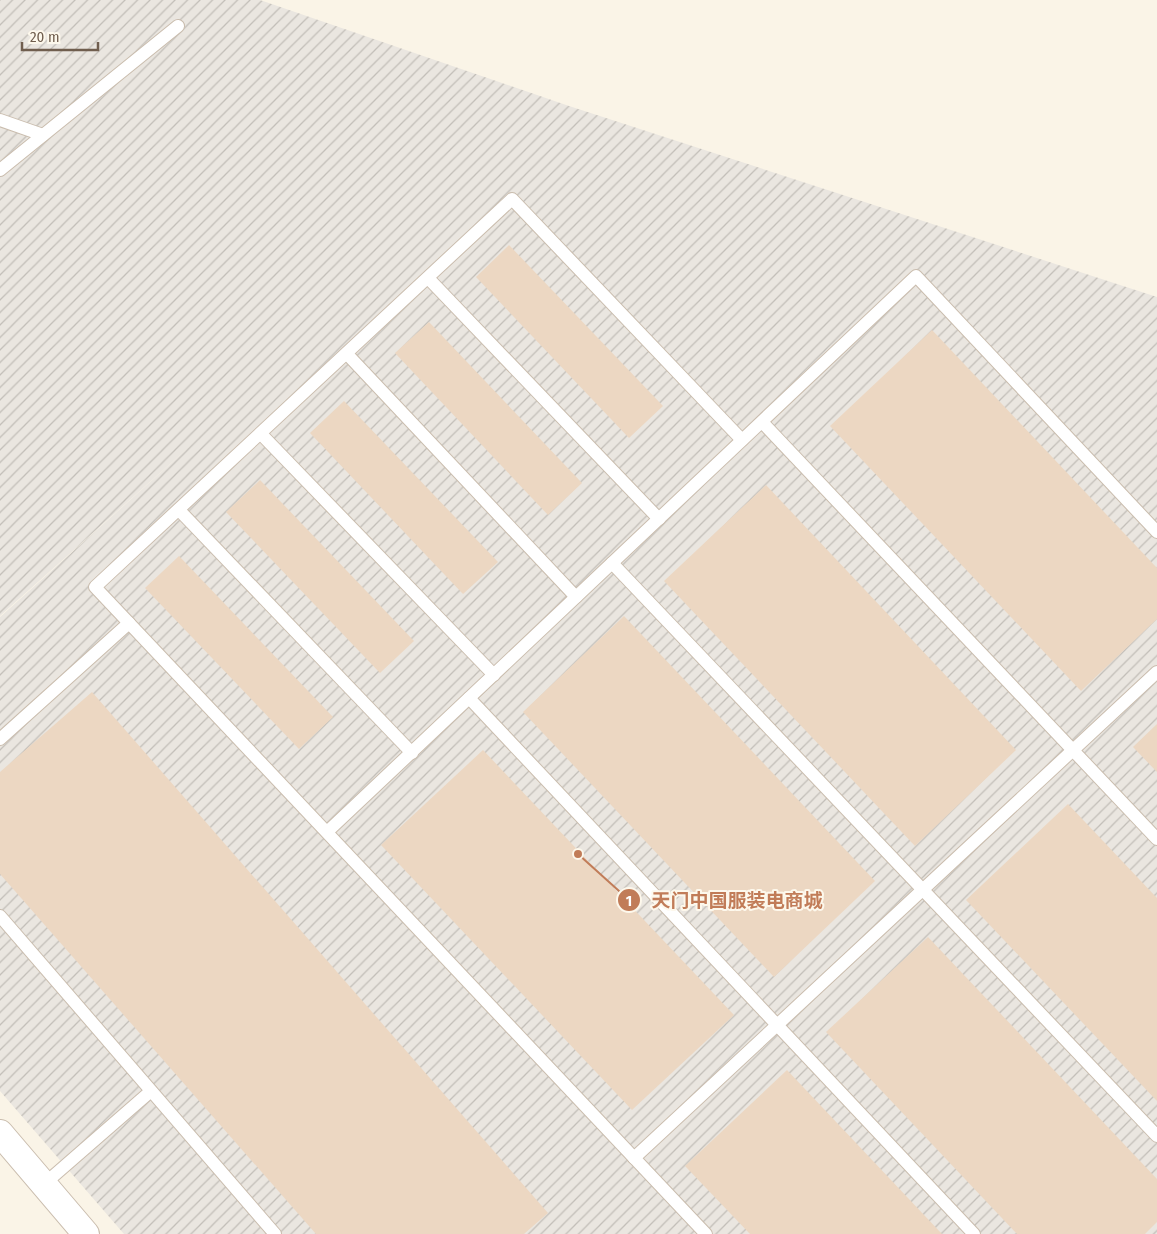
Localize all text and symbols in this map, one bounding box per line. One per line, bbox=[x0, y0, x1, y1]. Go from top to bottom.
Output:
scale bar bbox=[22, 20, 99, 52]
text: 20 m bbox=[30, 28, 60, 46]
callout: 天门中国服装电商城 bbox=[617, 883, 833, 917]
text: 天门中国服装电商城 bbox=[651, 889, 823, 912]
text: 1 bbox=[626, 892, 632, 910]

